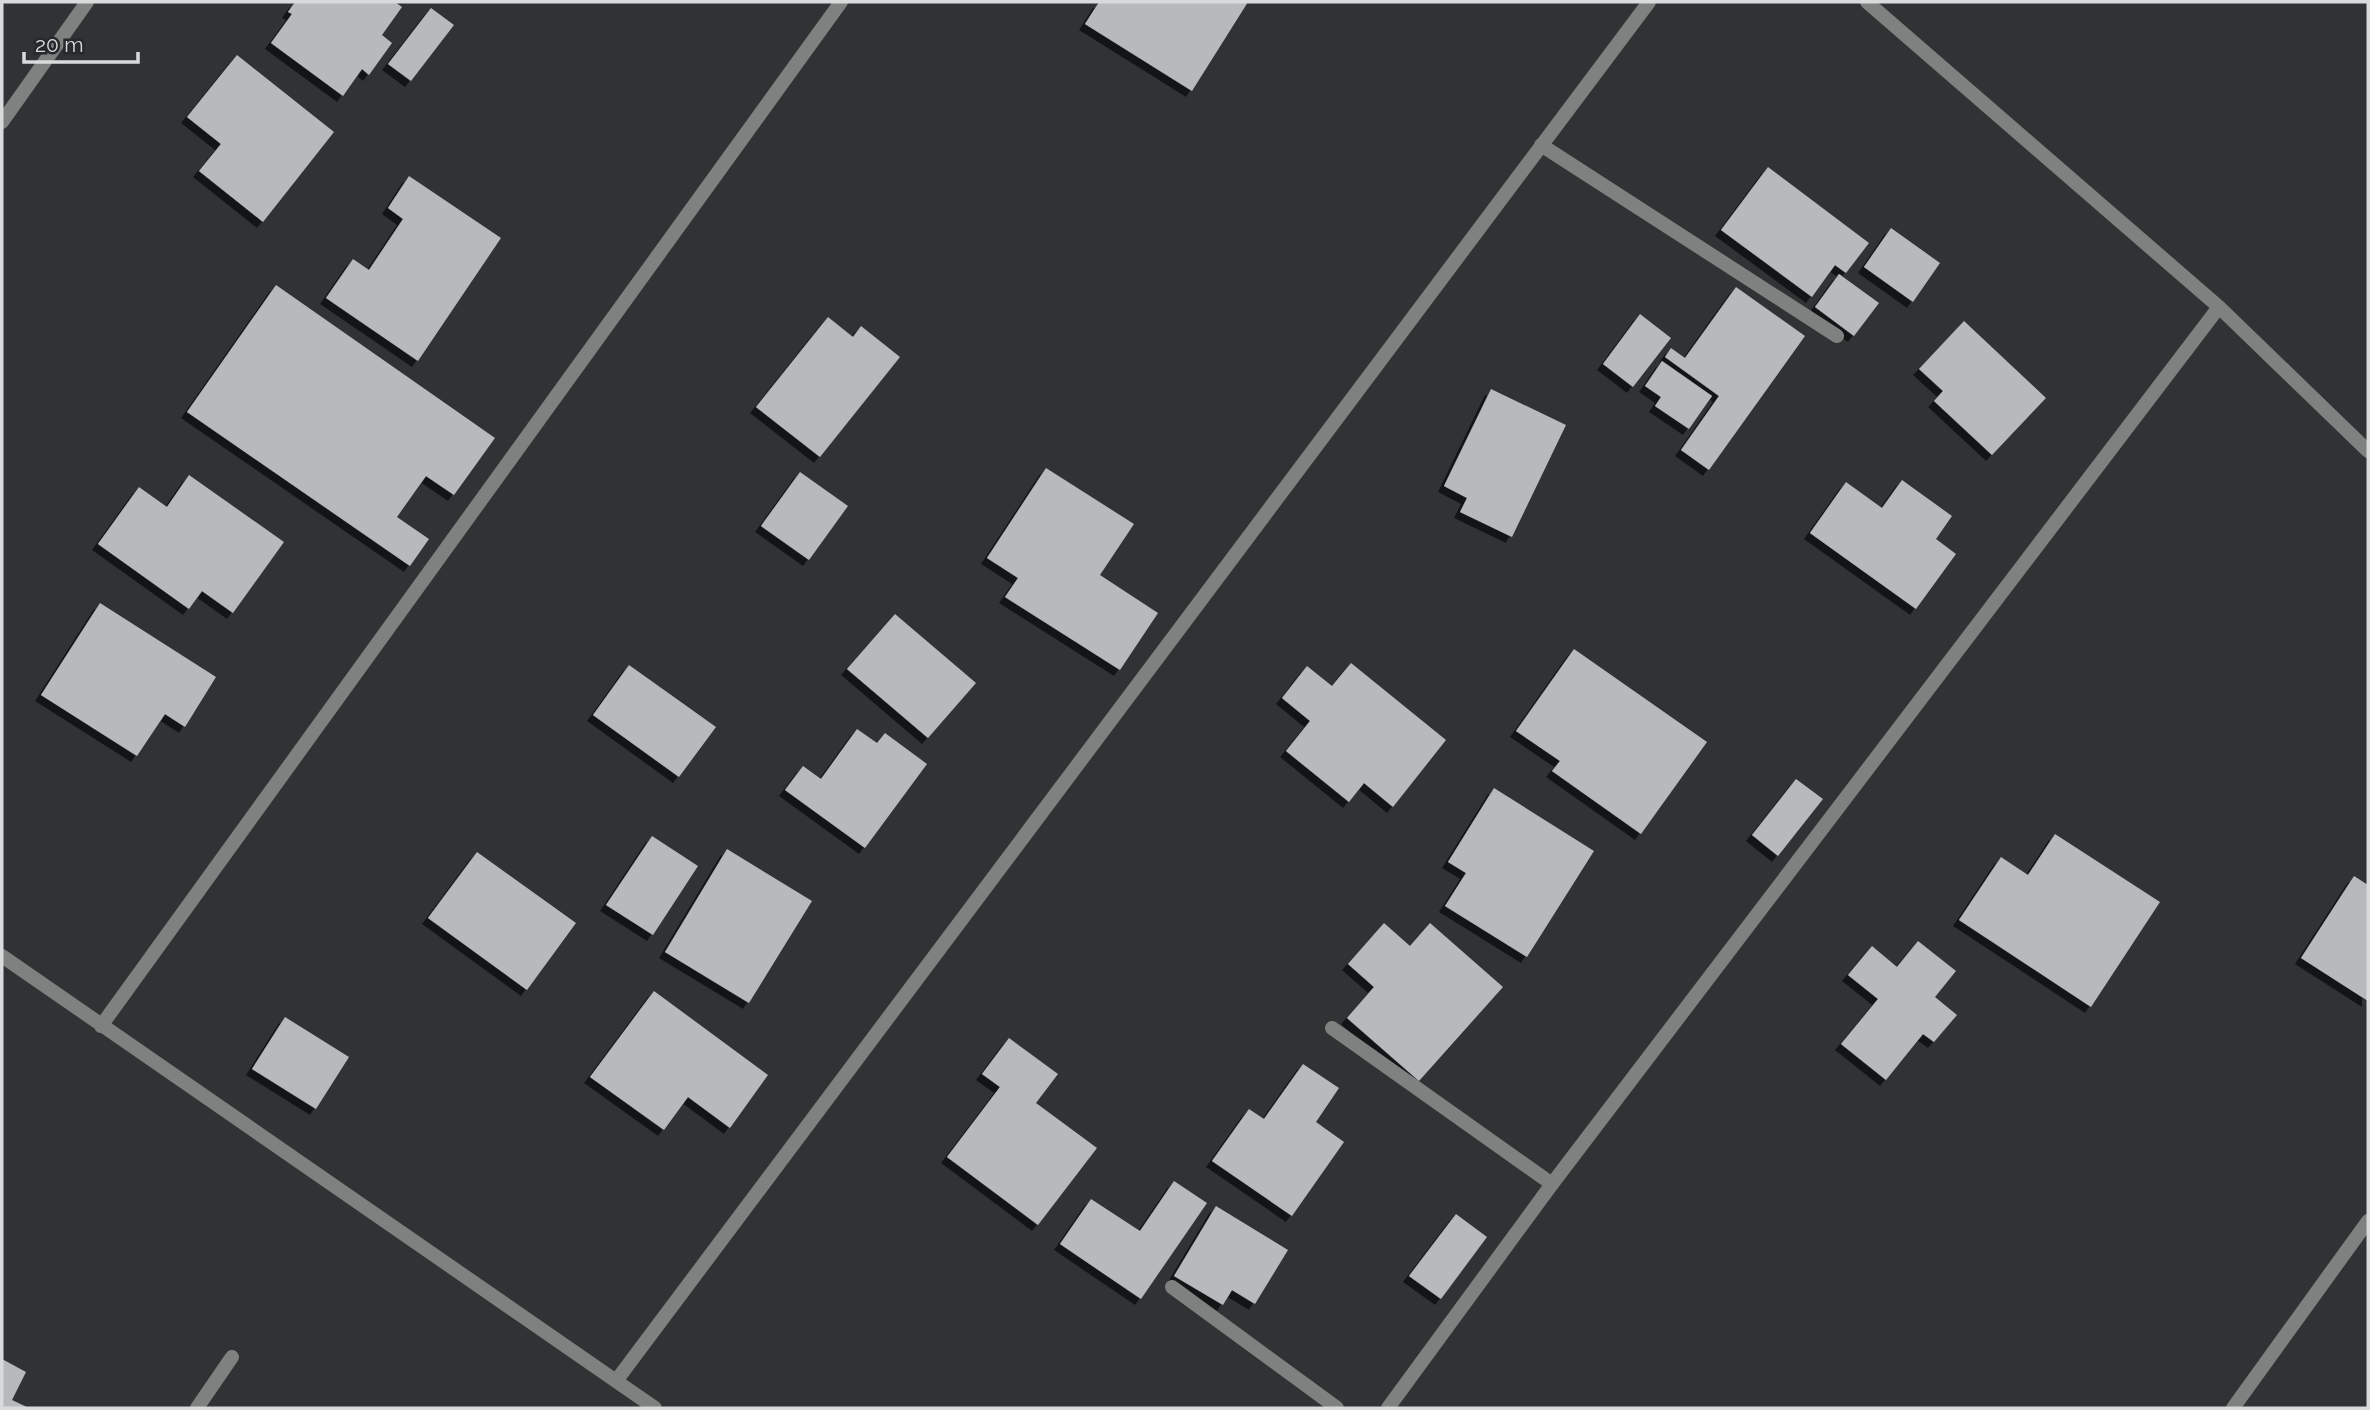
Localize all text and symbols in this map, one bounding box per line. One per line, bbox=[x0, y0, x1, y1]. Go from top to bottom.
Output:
scale bar bbox=[24, 21, 138, 65]
text: 20 m bbox=[35, 32, 83, 57]

